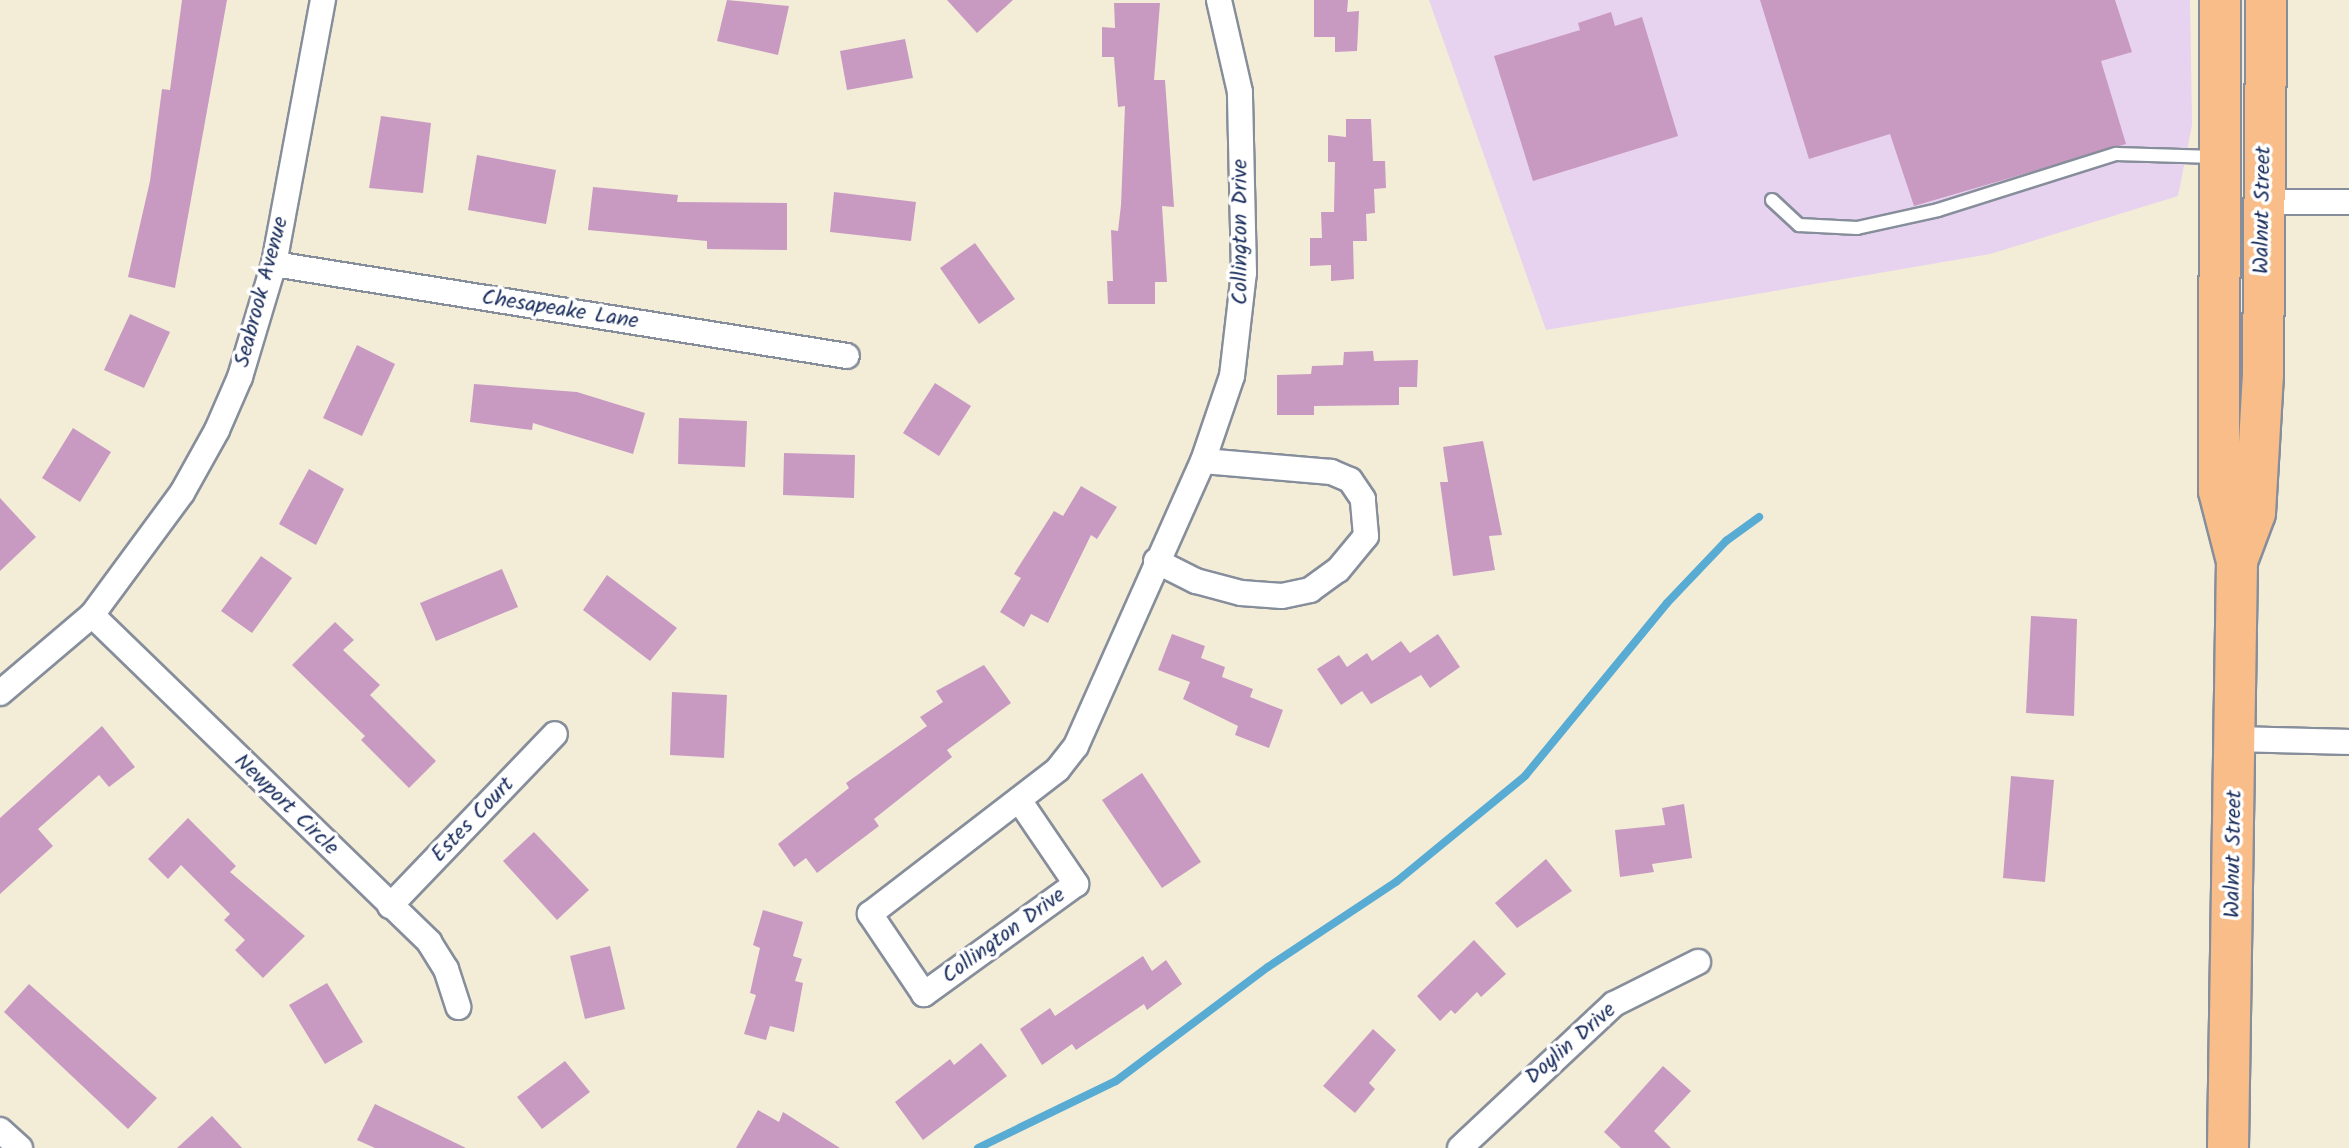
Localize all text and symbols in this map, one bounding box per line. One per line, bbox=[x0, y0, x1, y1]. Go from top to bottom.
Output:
street label: Walnut Street bbox=[2249, 146, 2277, 274]
street label: Collington Drive bbox=[1228, 159, 1254, 305]
street label: Seabrook Avenue bbox=[229, 214, 295, 370]
street label: Chesapeake Lane bbox=[480, 285, 640, 335]
street label: Newport Circle bbox=[228, 748, 344, 862]
street label: Estes Court bbox=[426, 772, 520, 868]
street label: Walnut Street bbox=[2220, 790, 2248, 918]
street label: Collington Drive bbox=[937, 882, 1071, 990]
street label: Doylin Drive bbox=[1520, 997, 1622, 1091]

